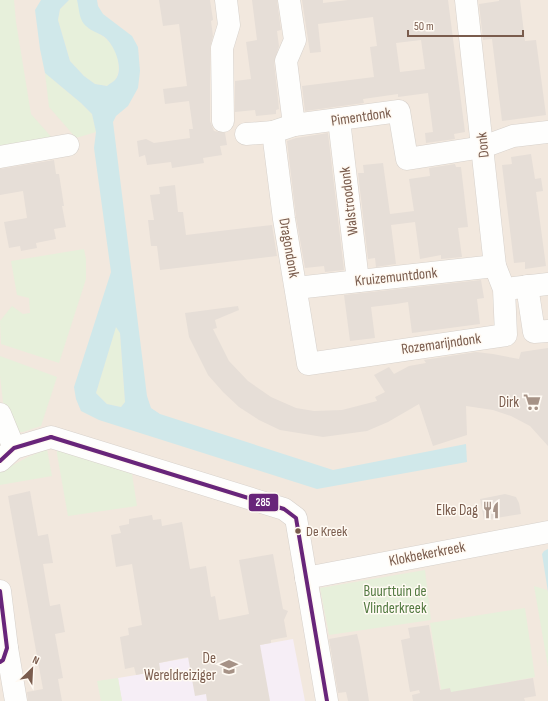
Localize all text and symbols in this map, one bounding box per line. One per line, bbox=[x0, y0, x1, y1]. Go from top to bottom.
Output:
scale bar bbox=[408, 12, 523, 38]
text: 50 m bbox=[414, 19, 434, 34]
street label: Pimentdonk bbox=[330, 103, 392, 131]
street label: Donk bbox=[472, 131, 494, 159]
street label: Walstroodonk bbox=[335, 165, 363, 236]
street label: Dragondonk bbox=[274, 217, 304, 280]
street label: Kruizemuntdonk bbox=[354, 263, 438, 291]
street label: Rozemarijndonk bbox=[400, 329, 482, 359]
supermarket icon: Dirk bbox=[522, 392, 542, 412]
place label: Dirk bbox=[499, 393, 519, 412]
line badge: 285 bbox=[248, 493, 279, 512]
text: 285 bbox=[256, 496, 271, 509]
restaurant icon: Elke Dag bbox=[481, 500, 501, 520]
place label: Elke Dag bbox=[436, 501, 478, 520]
place label: De Kreek bbox=[306, 523, 348, 540]
marker: De Kreek bbox=[293, 526, 303, 536]
street label: Klokbekerkreek bbox=[387, 537, 467, 571]
park label: Buurttuin de Vlinderkreek bbox=[363, 582, 427, 618]
north arrow bbox=[12, 649, 52, 689]
place label: De Wereldreiziger bbox=[144, 649, 217, 685]
text: N bbox=[31, 653, 41, 668]
school or university icon: De Wereldreiziger bbox=[219, 657, 239, 677]

